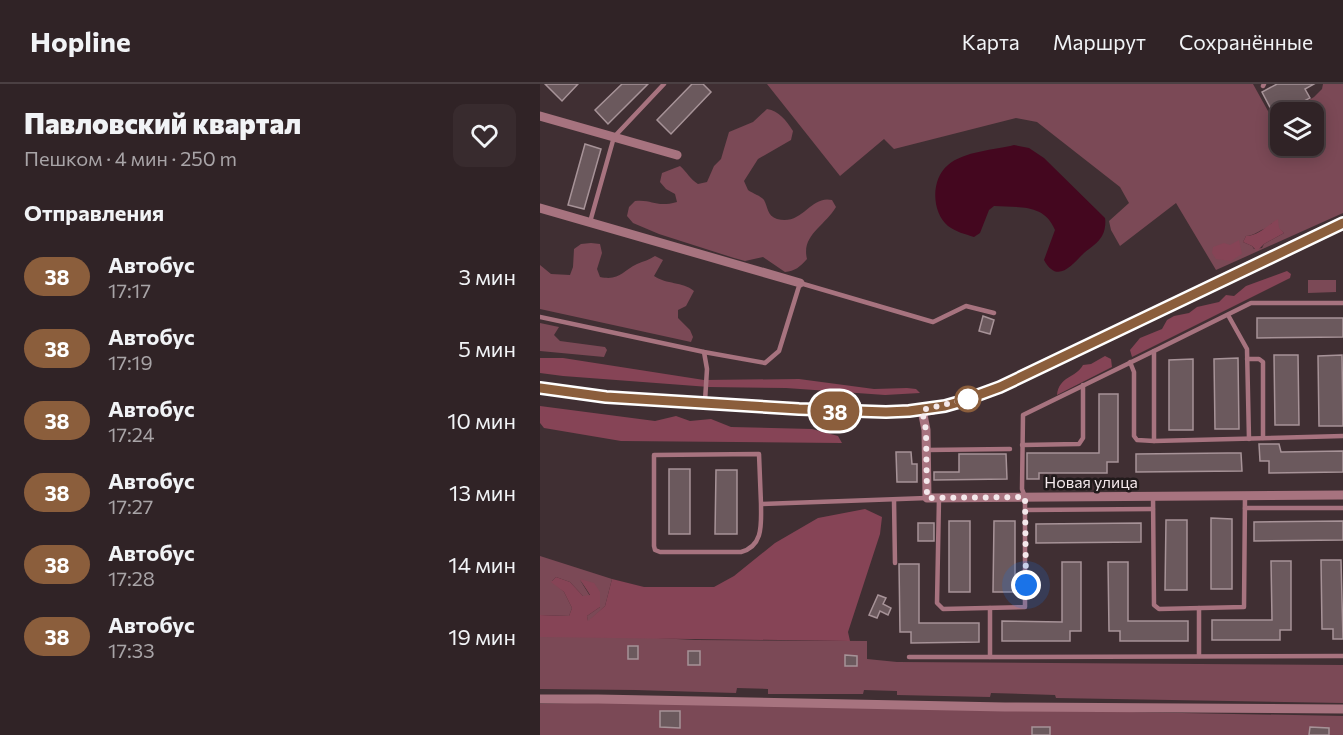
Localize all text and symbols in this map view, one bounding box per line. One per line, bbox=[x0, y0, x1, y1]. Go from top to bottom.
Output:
text: Hopline bbox=[30, 24, 131, 58]
text: Карта bbox=[962, 29, 1020, 54]
text: Маршрут bbox=[1053, 29, 1146, 54]
text: Сохранённые bbox=[1179, 29, 1313, 54]
map controls bbox=[1270, 102, 1324, 156]
button: layers bbox=[1270, 102, 1324, 156]
button: heart bbox=[453, 104, 516, 167]
text: Павловский квартал bbox=[24, 106, 301, 140]
text: Пешком · 4 мин · 250 m bbox=[24, 146, 237, 170]
text: Отправления bbox=[24, 199, 164, 226]
text: Автобус bbox=[108, 251, 195, 278]
text: 3 мин bbox=[458, 263, 516, 290]
text: 38 bbox=[44, 264, 70, 289]
text: 17:17 bbox=[108, 278, 151, 302]
text: Автобус bbox=[108, 323, 195, 350]
text: 5 мин bbox=[458, 335, 516, 362]
text: 38 bbox=[44, 336, 70, 361]
text: 17:19 bbox=[108, 350, 153, 374]
unlabelled marker bbox=[955, 386, 981, 412]
line badge: 38 bbox=[808, 392, 862, 430]
text: Автобус bbox=[108, 395, 195, 422]
text: 38 bbox=[822, 399, 848, 424]
text: 10 мин bbox=[447, 407, 516, 434]
text: 38 bbox=[44, 408, 70, 433]
text: 17:24 bbox=[108, 422, 155, 446]
text: Автобус bbox=[108, 467, 195, 494]
street label: Новая улица bbox=[1044, 472, 1138, 491]
text: 13 мин bbox=[449, 479, 516, 506]
text: 38 bbox=[44, 480, 70, 505]
text: 17:27 bbox=[108, 494, 153, 518]
text: Автобус bbox=[108, 539, 195, 566]
text: 14 мин bbox=[448, 551, 516, 578]
text: 38 bbox=[44, 552, 70, 577]
text: 17:28 bbox=[108, 566, 155, 590]
your location bbox=[1011, 570, 1041, 600]
text: Автобус bbox=[108, 611, 195, 638]
text: 19 мин bbox=[448, 623, 516, 650]
text: 38 bbox=[44, 624, 70, 649]
text: 17:33 bbox=[108, 638, 155, 662]

